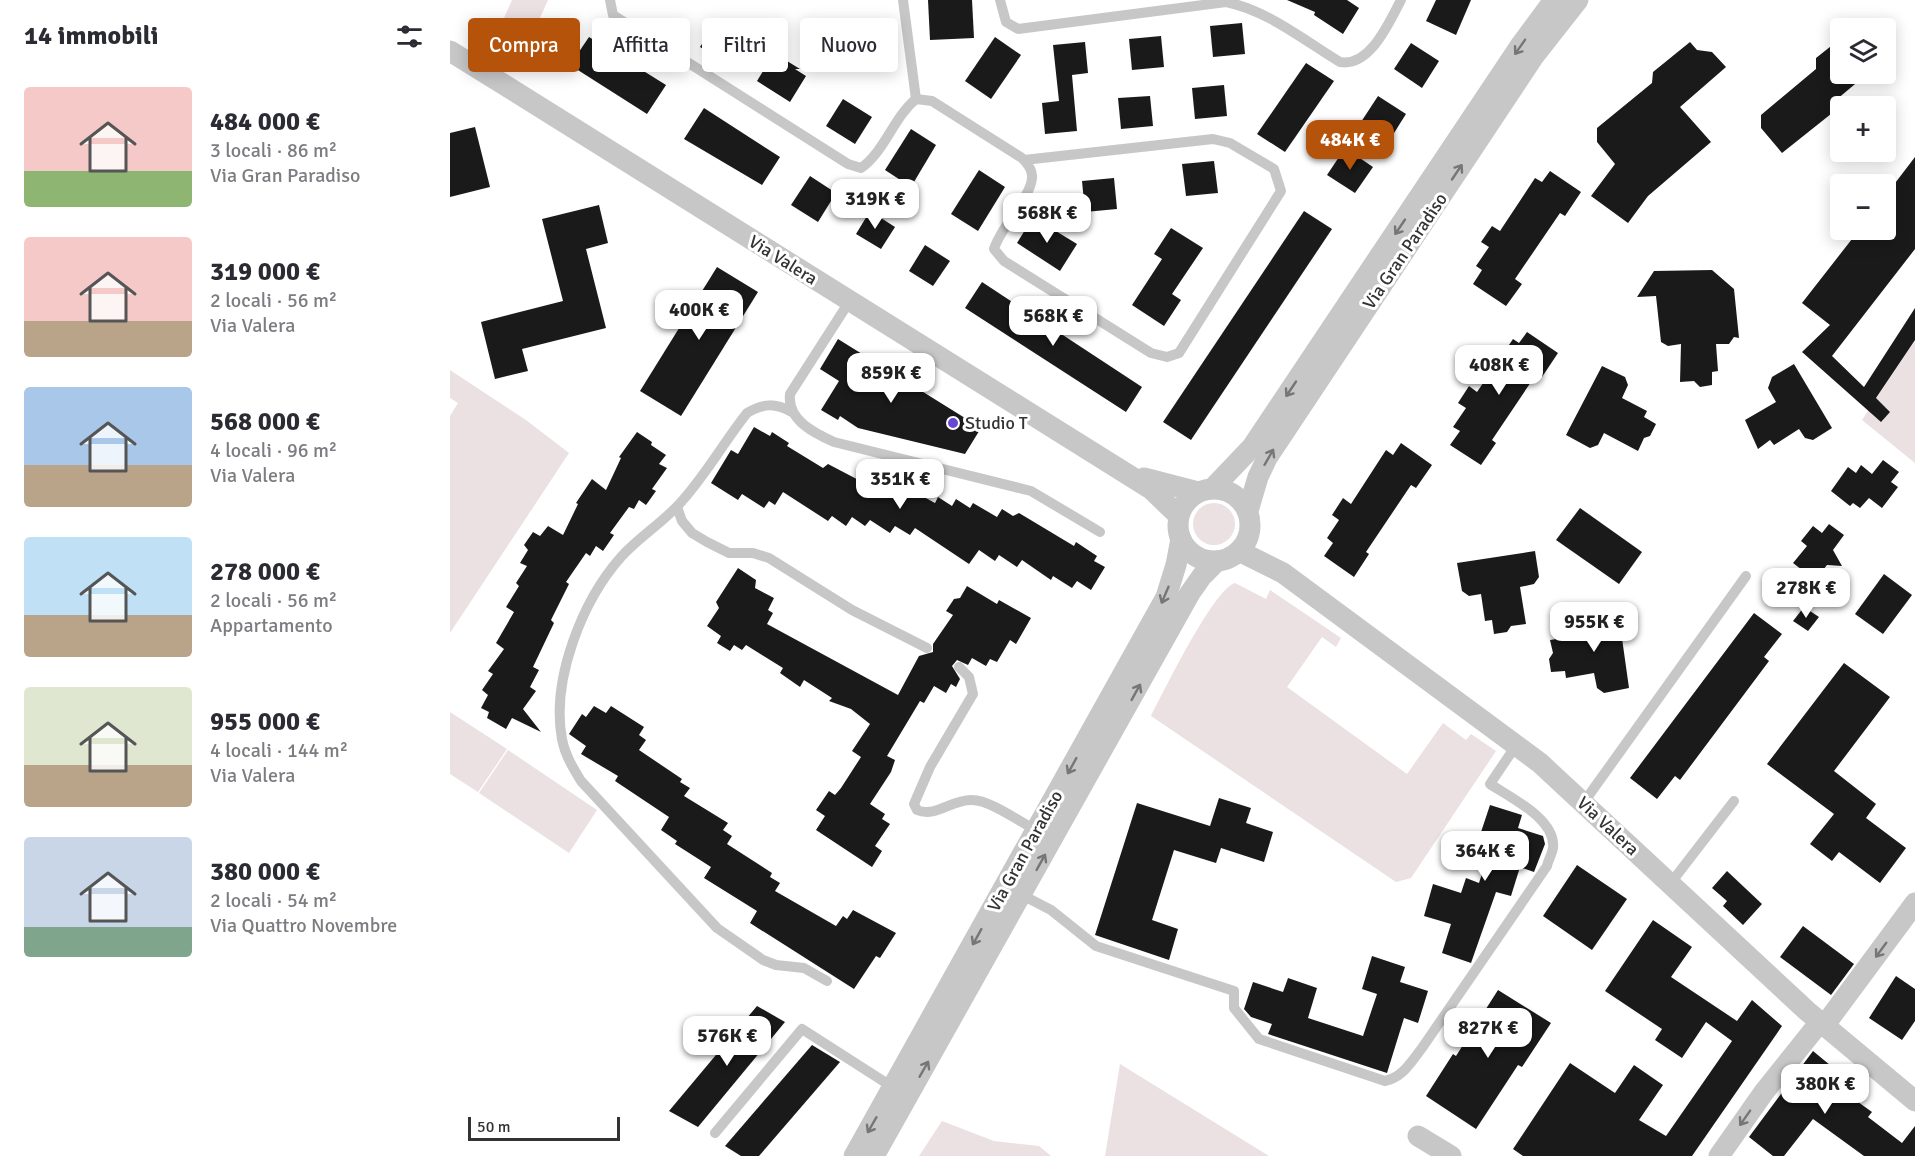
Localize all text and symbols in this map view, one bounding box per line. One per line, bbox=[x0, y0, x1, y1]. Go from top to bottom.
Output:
chip: Compra bbox=[468, 18, 580, 72]
chip: Affitta bbox=[592, 18, 690, 72]
chip: Filtri bbox=[702, 18, 788, 72]
chip: Nuovo bbox=[800, 18, 898, 72]
map controls bbox=[1830, 18, 1896, 240]
button: layers bbox=[1830, 18, 1896, 84]
text: 14 immobili bbox=[24, 20, 158, 52]
icon: filters bbox=[393, 20, 426, 53]
one-way arrow bbox=[1513, 39, 1526, 56]
button: + bbox=[1830, 96, 1896, 162]
text: 484 000 € bbox=[210, 106, 320, 138]
icon: home bbox=[72, 111, 144, 183]
pin: 484K € bbox=[1301, 120, 1399, 171]
text: 484K € bbox=[1320, 127, 1380, 152]
text: 3 locali · 86 m² bbox=[210, 138, 337, 163]
text: Via Gran Paradiso bbox=[210, 163, 360, 188]
one-way arrow bbox=[1451, 164, 1463, 180]
button: − bbox=[1830, 174, 1896, 240]
pin: 319K € bbox=[826, 179, 924, 230]
text: 319K € bbox=[845, 186, 905, 211]
street label: Via Gran Paradiso bbox=[1358, 189, 1452, 313]
pin: 568K € bbox=[998, 193, 1096, 244]
text: 568K € bbox=[1017, 200, 1077, 225]
one-way arrow bbox=[1394, 218, 1406, 235]
street label: Via Valera bbox=[745, 230, 821, 290]
text: 319 000 € bbox=[210, 256, 320, 288]
icon: home bbox=[72, 261, 144, 333]
text: 2 locali · 56 m² bbox=[210, 288, 337, 313]
pin: 400K € bbox=[650, 290, 748, 341]
pin: 568K € bbox=[1004, 296, 1102, 347]
text: 400K € bbox=[669, 297, 729, 322]
text: 568K € bbox=[1023, 303, 1083, 328]
text: Via Valera bbox=[210, 313, 295, 338]
pin: 408K € bbox=[1450, 345, 1548, 396]
text: 408K € bbox=[1469, 352, 1529, 377]
pin: 859K € bbox=[842, 353, 940, 404]
text: 859K € bbox=[861, 360, 921, 385]
one-way arrow bbox=[1285, 380, 1297, 397]
text: 568 000 € bbox=[210, 406, 320, 438]
icon: home bbox=[72, 411, 144, 483]
place label: Studio T bbox=[965, 412, 1028, 434]
marker: Studio T bbox=[946, 416, 960, 430]
text: 4 locali · 96 m² bbox=[210, 438, 337, 463]
one-way arrow bbox=[1263, 449, 1275, 466]
pin: 351K € bbox=[851, 459, 949, 510]
text: Via Valera bbox=[210, 463, 295, 488]
text: 351K € bbox=[870, 466, 930, 491]
text: 278 000 € bbox=[210, 556, 320, 588]
icon: home bbox=[72, 561, 144, 633]
pin: 278K € bbox=[1757, 568, 1855, 619]
text: 278K € bbox=[1776, 575, 1836, 600]
one-way arrow bbox=[1159, 585, 1170, 604]
text: 2 locali · 56 m² bbox=[210, 588, 337, 613]
pin: 955K € bbox=[1545, 602, 1643, 653]
text: 955K € bbox=[1564, 609, 1624, 634]
text: Appartamento bbox=[210, 613, 333, 638]
one-way arrow bbox=[1130, 684, 1142, 701]
text: 955 000 € bbox=[210, 706, 320, 738]
icon: home bbox=[72, 711, 144, 783]
text: 4 locali · 144 m² bbox=[210, 738, 348, 763]
one-way arrow bbox=[1066, 757, 1078, 774]
text: Via Valera bbox=[210, 763, 295, 788]
street label: Via Gran Paradiso bbox=[983, 786, 1067, 916]
street label: Via Valera bbox=[1572, 792, 1644, 860]
pin: 364K € bbox=[1436, 831, 1534, 882]
text: 364K € bbox=[1455, 838, 1515, 863]
one-way arrow bbox=[1036, 854, 1047, 872]
text: 380 000 € bbox=[210, 856, 320, 888]
icon: home bbox=[72, 861, 144, 933]
text: 2 locali · 54 m² bbox=[210, 888, 337, 913]
text: Via Quattro Novembre bbox=[210, 913, 397, 938]
one-way arrow bbox=[971, 927, 982, 945]
one-way arrow bbox=[1875, 942, 1887, 958]
pin: 827K € bbox=[1439, 1008, 1537, 1059]
text: 827K € bbox=[1458, 1015, 1518, 1040]
pin: 576K € bbox=[678, 1016, 776, 1067]
text: 576K € bbox=[697, 1023, 757, 1048]
one-way arrow bbox=[918, 1061, 930, 1078]
pin: 380K € bbox=[1776, 1064, 1874, 1115]
text: 380K € bbox=[1795, 1071, 1855, 1096]
one-way arrow bbox=[1739, 1109, 1751, 1126]
scale bar bbox=[468, 1114, 620, 1142]
one-way arrow bbox=[866, 1116, 878, 1133]
text: 50 m bbox=[477, 1117, 511, 1137]

